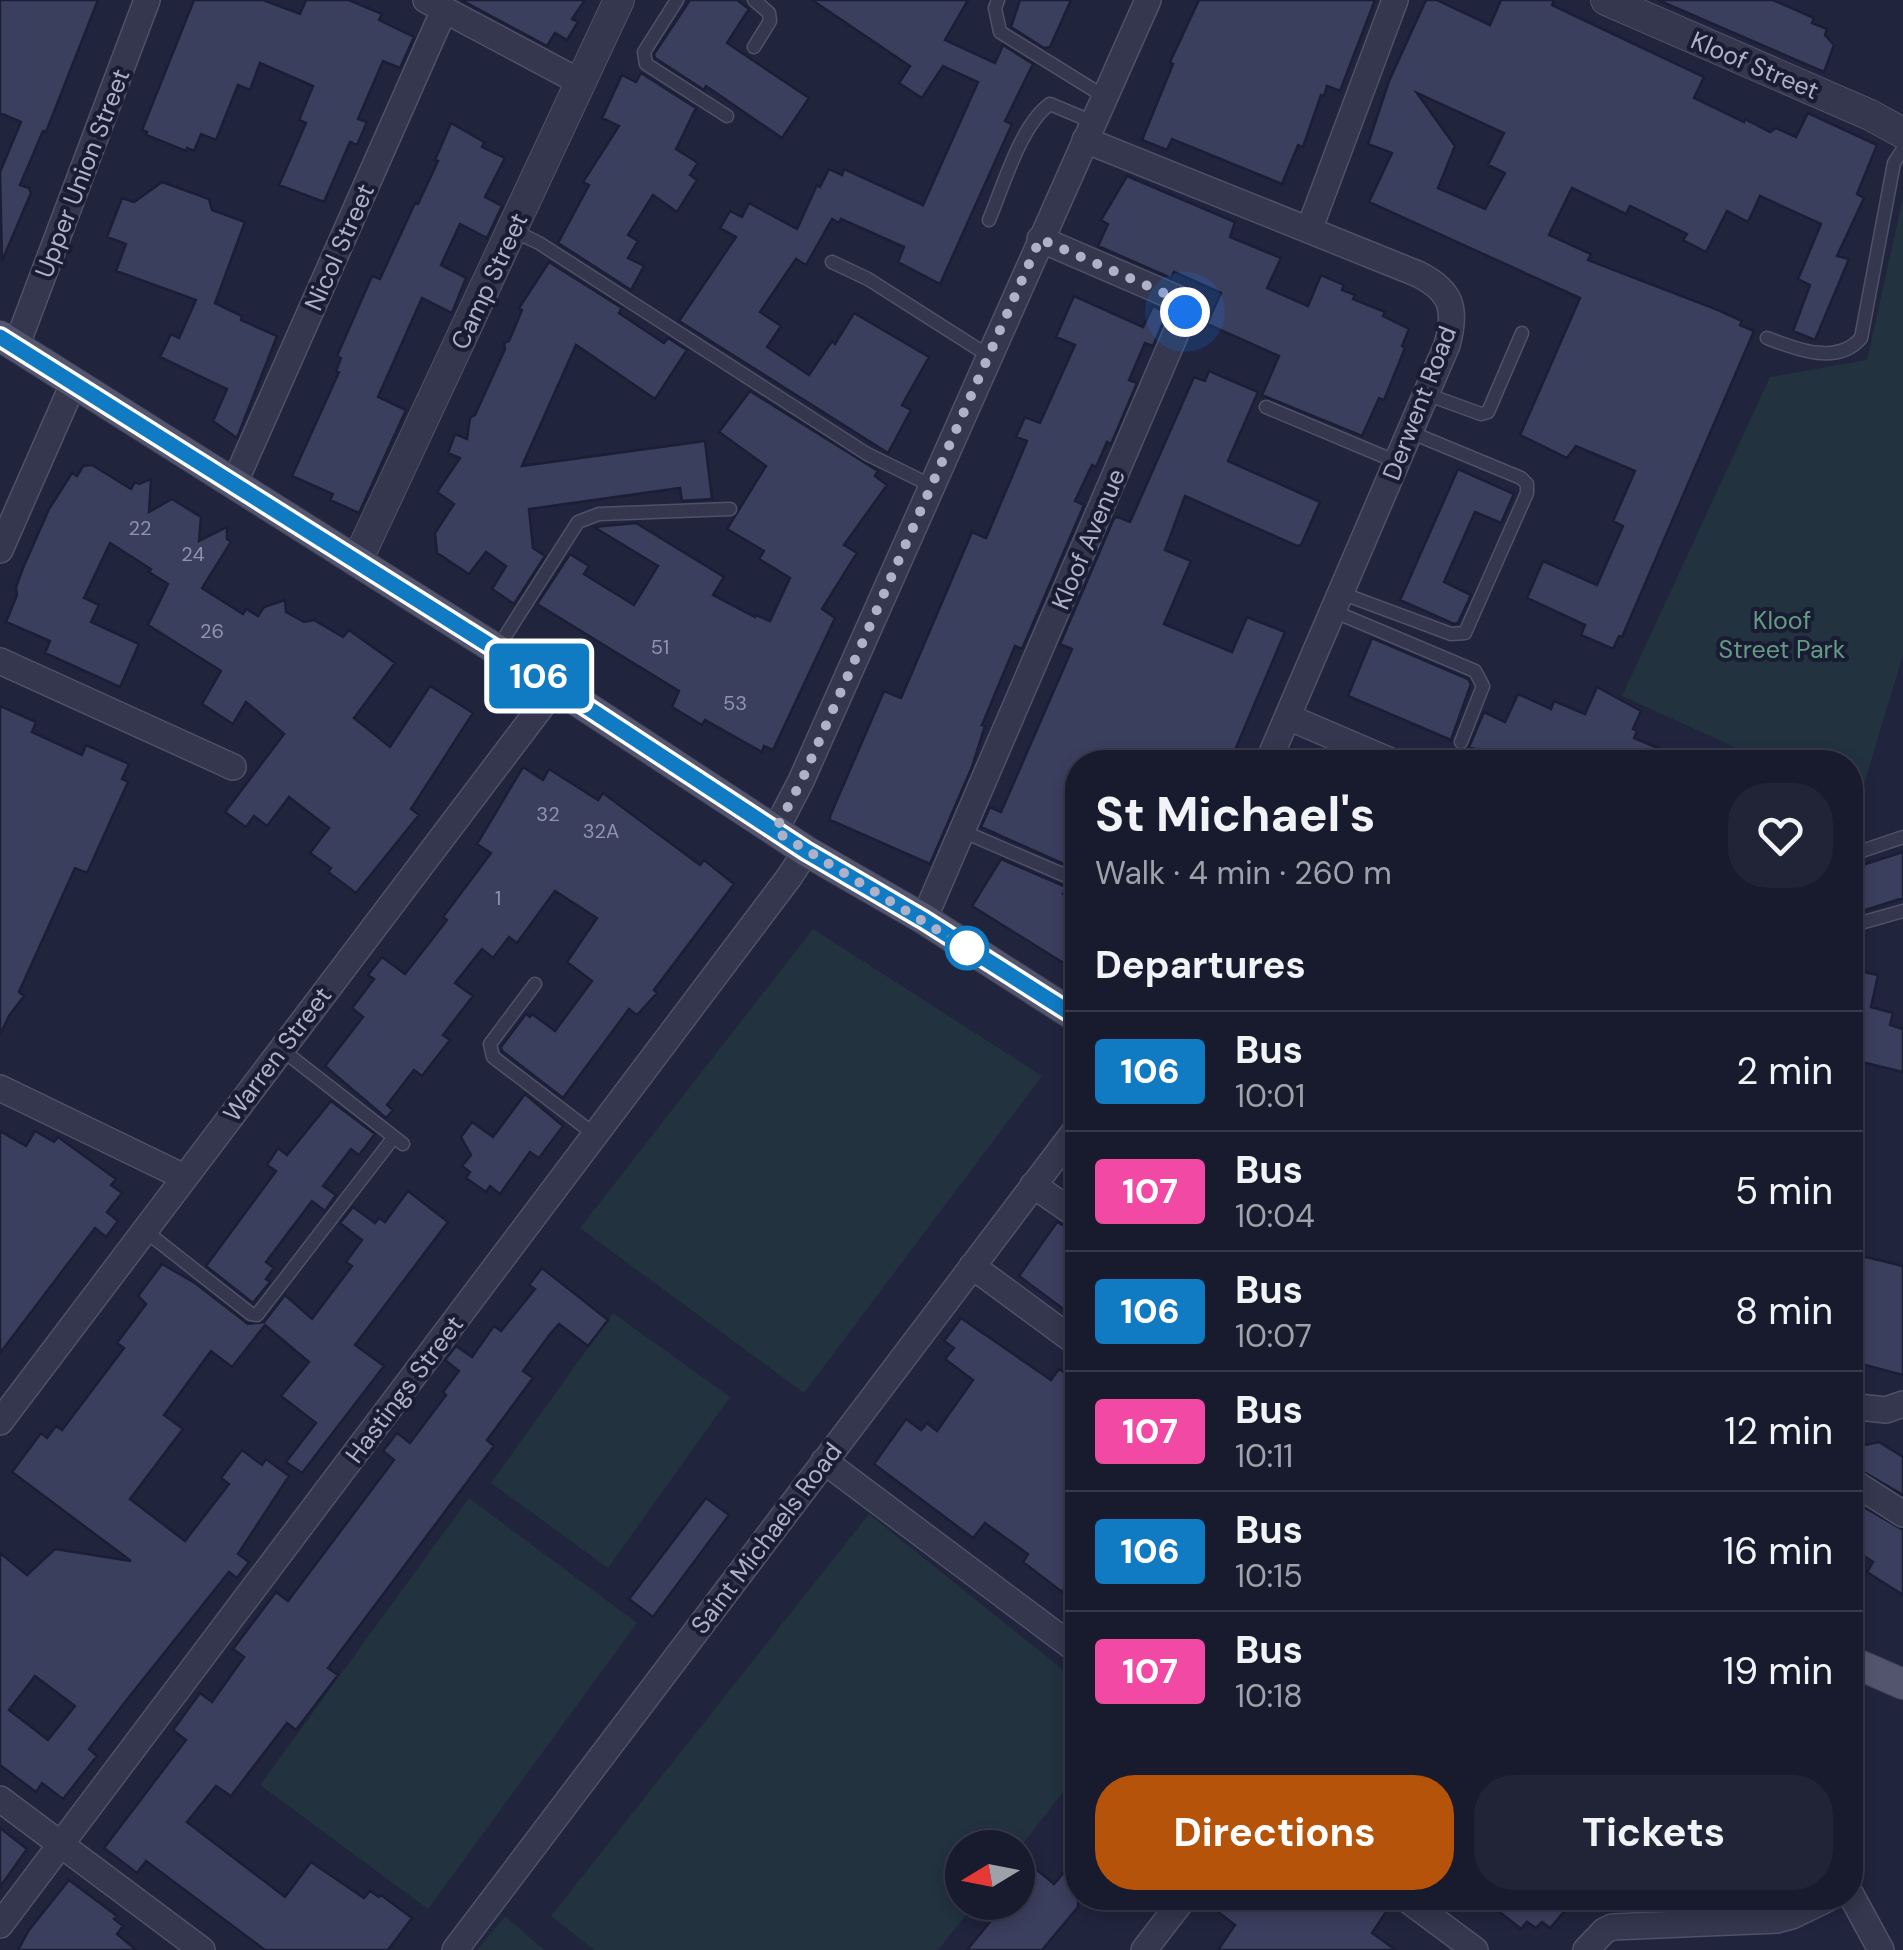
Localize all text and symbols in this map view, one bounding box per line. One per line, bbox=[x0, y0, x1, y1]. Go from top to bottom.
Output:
street label: Kloof Street bbox=[1686, 24, 1824, 107]
street label: Upper Union Street bbox=[27, 64, 138, 282]
street label: Nicol Street bbox=[297, 179, 382, 316]
street label: Camp Street bbox=[443, 208, 535, 355]
your location bbox=[1160, 287, 1210, 337]
street label: Derwent Road bbox=[1375, 321, 1464, 485]
street label: Kloof Avenue bbox=[1044, 464, 1133, 615]
house number: 22 bbox=[128, 515, 152, 541]
house number: 24 bbox=[181, 541, 205, 567]
park label: Kloof Street Park bbox=[1719, 604, 1846, 666]
house number: 26 bbox=[200, 618, 224, 644]
house number: 51 bbox=[651, 634, 669, 660]
line badge: 106 bbox=[482, 644, 596, 708]
text: 106 bbox=[509, 653, 569, 699]
house number: 53 bbox=[723, 690, 747, 716]
text: St Michael's bbox=[1095, 783, 1375, 846]
button: heart bbox=[1728, 783, 1833, 888]
house number: 32 bbox=[536, 801, 560, 827]
house number: 32A bbox=[583, 818, 619, 844]
text: Walk · 4 min · 260 m bbox=[1095, 852, 1392, 894]
house number: 1 bbox=[495, 885, 501, 911]
unlabelled marker bbox=[946, 927, 988, 969]
text: Departures bbox=[1095, 940, 1306, 990]
street label: Warren Street bbox=[216, 980, 339, 1128]
text: Bus bbox=[1235, 1025, 1303, 1075]
text: 2 min bbox=[1736, 1046, 1833, 1096]
text: 106 bbox=[1120, 1048, 1180, 1094]
text: 10:01 bbox=[1235, 1075, 1305, 1117]
text: Bus bbox=[1235, 1145, 1303, 1195]
text: 5 min bbox=[1735, 1166, 1833, 1216]
text: 107 bbox=[1122, 1168, 1178, 1214]
text: 10:04 bbox=[1235, 1195, 1315, 1237]
text: Bus bbox=[1235, 1265, 1303, 1315]
text: 8 min bbox=[1735, 1286, 1833, 1336]
text: 106 bbox=[1120, 1288, 1180, 1334]
street label: Hastings Street bbox=[338, 1309, 471, 1470]
text: 10:07 bbox=[1235, 1315, 1312, 1357]
text: Bus bbox=[1235, 1385, 1303, 1435]
text: 12 min bbox=[1724, 1406, 1833, 1456]
text: 107 bbox=[1122, 1408, 1178, 1454]
text: 10:11 bbox=[1235, 1435, 1293, 1477]
street label: Saint Michaels Road bbox=[684, 1436, 849, 1641]
text: Bus bbox=[1235, 1505, 1303, 1555]
text: 16 min bbox=[1722, 1526, 1833, 1576]
text: 106 bbox=[1120, 1528, 1180, 1574]
text: 10:15 bbox=[1235, 1555, 1303, 1597]
text: Bus bbox=[1235, 1625, 1303, 1675]
text: 19 min bbox=[1722, 1646, 1833, 1696]
text: 107 bbox=[1122, 1648, 1178, 1694]
text: 10:18 bbox=[1235, 1675, 1303, 1717]
button: Directions bbox=[1095, 1775, 1454, 1890]
button: Tickets bbox=[1474, 1775, 1833, 1890]
north arrow bbox=[945, 1830, 1035, 1920]
map controls bbox=[945, 1830, 1035, 1920]

